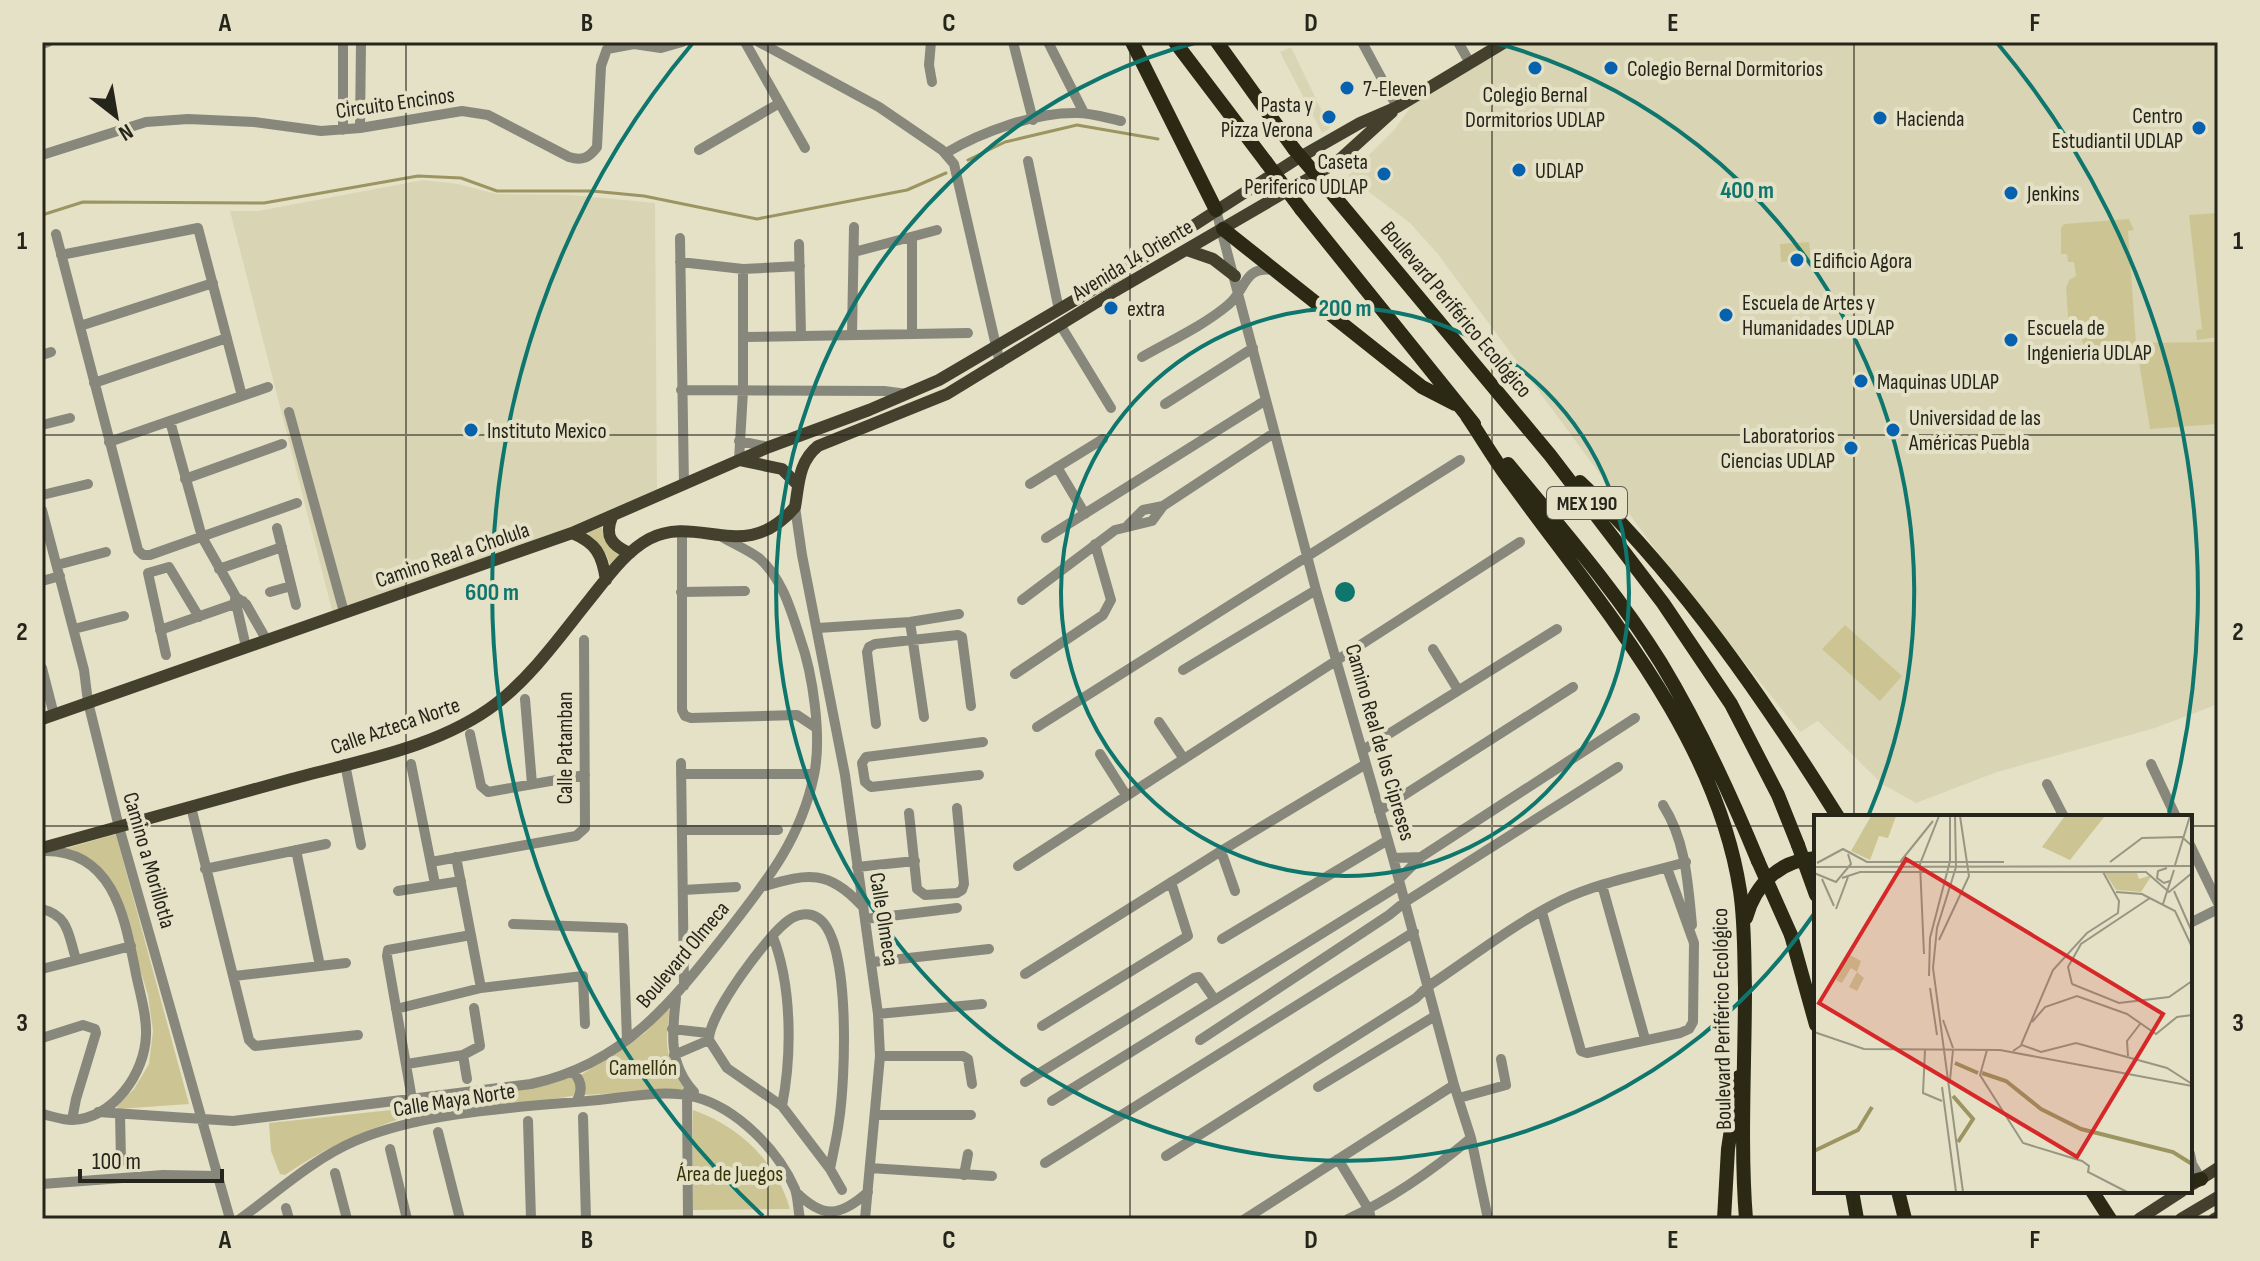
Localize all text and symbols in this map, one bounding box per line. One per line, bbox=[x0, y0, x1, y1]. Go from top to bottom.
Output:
text: A bbox=[218, 8, 232, 39]
text: B bbox=[581, 8, 593, 39]
text: C bbox=[942, 8, 956, 39]
text: D bbox=[1304, 8, 1318, 39]
text: E bbox=[1667, 8, 1679, 39]
text: F bbox=[2030, 8, 2041, 39]
place label: Colegio Bernal Dormitorios bbox=[1627, 56, 1823, 83]
marker: Colegio Bernal Dormitorios UDLAP bbox=[1526, 59, 1544, 77]
marker: Colegio Bernal Dormitorios bbox=[1602, 59, 1620, 77]
north arrow bbox=[76, 76, 156, 156]
place label: 7-Eleven bbox=[1363, 76, 1427, 103]
marker: 7-Eleven bbox=[1338, 79, 1356, 97]
street label: Circuito Encinos bbox=[334, 82, 456, 125]
place label: Colegio Bernal Dormitorios UDLAP bbox=[1465, 82, 1605, 134]
place label: Pasta y Pizza Verona bbox=[1221, 92, 1313, 144]
place label: Centro Estudiantil UDLAP bbox=[2052, 103, 2183, 155]
place label: Hacienda bbox=[1896, 106, 1964, 133]
marker: Pasta y Pizza Verona bbox=[1320, 108, 1338, 126]
marker: Hacienda bbox=[1871, 109, 1889, 127]
text: N bbox=[114, 117, 138, 146]
marker: Centro Estudiantil UDLAP bbox=[2190, 119, 2208, 137]
place label: Caseta Periferico UDLAP bbox=[1244, 149, 1368, 201]
place label: UDLAP bbox=[1535, 158, 1584, 185]
marker: UDLAP bbox=[1510, 161, 1528, 179]
marker: Caseta Periferico UDLAP bbox=[1375, 165, 1393, 183]
text: 400 m bbox=[1720, 176, 1774, 205]
place label: Jenkins bbox=[2026, 181, 2080, 208]
marker: Jenkins bbox=[2002, 184, 2020, 202]
street label: Avenida 14 Oriente bbox=[1066, 214, 1198, 308]
street label: Boulevard Periférico Ecológico bbox=[1374, 216, 1537, 404]
text: 1 bbox=[17, 226, 27, 257]
text: 1 bbox=[2233, 226, 2243, 257]
place label: Edificio Agora bbox=[1813, 248, 1912, 275]
marker: Edificio Agora bbox=[1788, 251, 1806, 269]
place label: Escuela de Artes y Humanidades UDLAP bbox=[1742, 290, 1894, 342]
text: 200 m bbox=[1318, 294, 1372, 323]
place label: extra bbox=[1127, 296, 1165, 323]
marker: extra bbox=[1102, 299, 1120, 317]
marker: Escuela de Artes y Humanidades UDLAP bbox=[1717, 306, 1735, 324]
place label: Escuela de Ingenieria UDLAP bbox=[2027, 315, 2152, 367]
marker: Escuela de Ingenieria UDLAP bbox=[2002, 331, 2020, 349]
place label: Maquinas UDLAP bbox=[1877, 369, 1999, 396]
marker: Maquinas UDLAP bbox=[1852, 372, 1870, 390]
place label: Universidad de las Américas Puebla bbox=[1908, 405, 2041, 457]
place label: Instituto Mexico bbox=[487, 418, 607, 445]
marker: Instituto Mexico bbox=[462, 421, 480, 439]
marker: Universidad de las Américas Puebla bbox=[1884, 421, 1902, 439]
place label: Laboratorios Ciencias UDLAP bbox=[1720, 423, 1835, 475]
marker: Laboratorios Ciencias UDLAP bbox=[1842, 439, 1860, 457]
road number: MEX 190 bbox=[1547, 487, 1627, 519]
street label: Camino Real a Cholula bbox=[372, 516, 533, 594]
text: 600 m bbox=[465, 578, 519, 607]
centre of rings bbox=[1331, 578, 1359, 606]
text: 2 bbox=[16, 617, 28, 648]
text: 2 bbox=[2232, 617, 2244, 648]
street label: Camino Real de los Cipreses bbox=[1339, 641, 1421, 844]
street label: Calle Azteca Norte bbox=[327, 692, 464, 761]
street label: Calle Patamban bbox=[552, 692, 579, 804]
street label: Camino a Morillotla bbox=[116, 789, 181, 932]
inset map bbox=[1814, 815, 2192, 1193]
street label: Calle Olmeca bbox=[863, 871, 904, 968]
street label: Boulevard Olmeca bbox=[631, 896, 736, 1014]
street label: Boulevard Periférico Ecológico bbox=[1707, 908, 1738, 1130]
text: 3 bbox=[16, 1008, 28, 1039]
text: 3 bbox=[2232, 1008, 2244, 1039]
park label: Camellón bbox=[609, 1055, 677, 1082]
street label: Calle Maya Norte bbox=[391, 1078, 517, 1123]
scale bar bbox=[80, 1133, 222, 1183]
text: 100 m bbox=[92, 1147, 141, 1176]
park label: Área de Juegos bbox=[676, 1161, 783, 1188]
text: A bbox=[218, 1225, 232, 1256]
text: B bbox=[581, 1225, 593, 1256]
text: C bbox=[942, 1225, 956, 1256]
text: D bbox=[1304, 1225, 1318, 1256]
text: E bbox=[1667, 1225, 1679, 1256]
text: F bbox=[2030, 1225, 2041, 1256]

